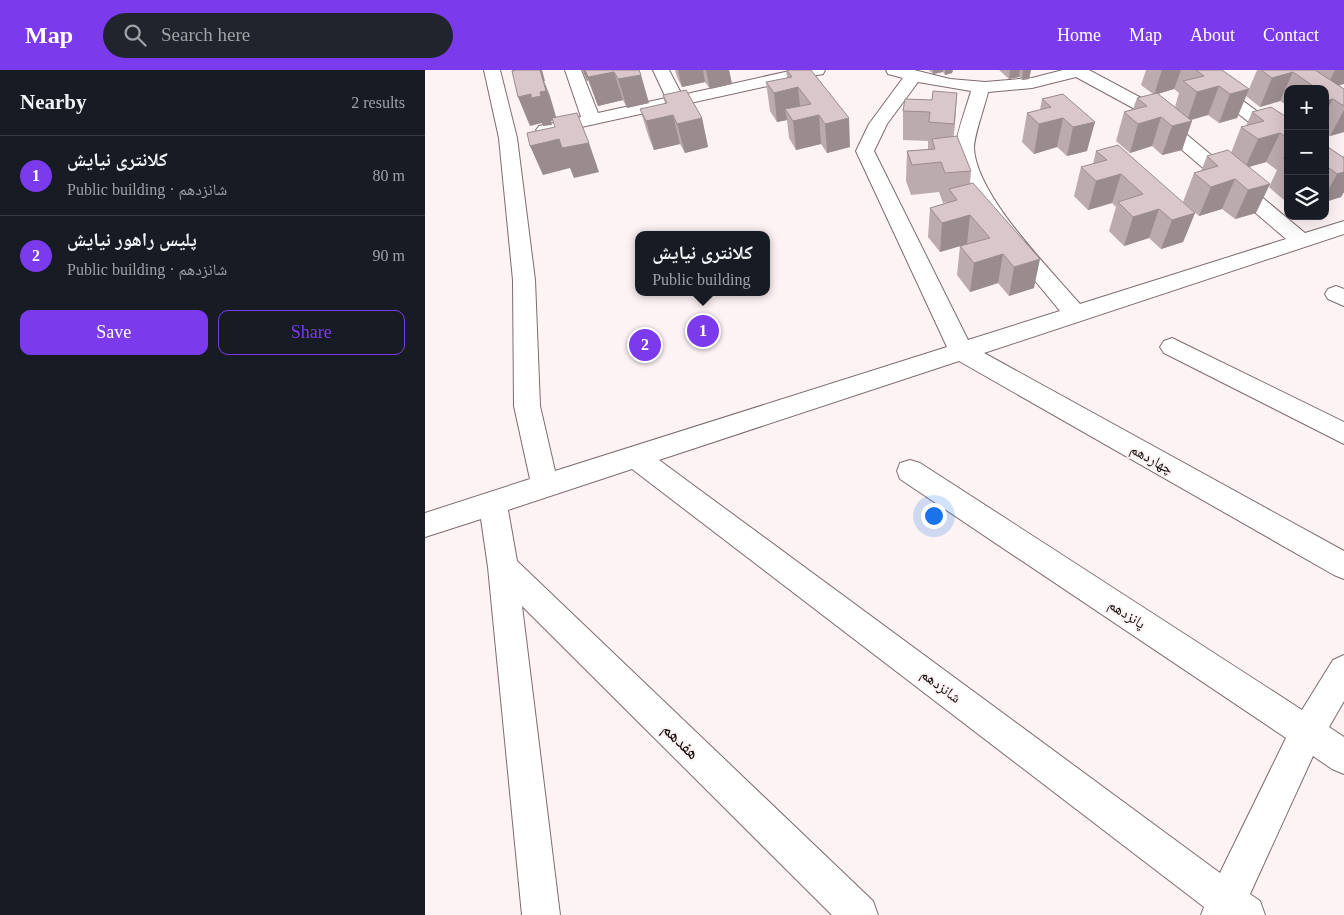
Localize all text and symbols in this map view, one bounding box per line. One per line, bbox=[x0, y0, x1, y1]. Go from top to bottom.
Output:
search box bbox=[103, 13, 453, 58]
icon: search bbox=[121, 21, 149, 49]
text: Map bbox=[25, 22, 73, 48]
text: Search here bbox=[161, 24, 250, 45]
text: Home bbox=[1057, 25, 1101, 45]
text: Map bbox=[1129, 25, 1162, 45]
text: About bbox=[1190, 25, 1235, 45]
text: Contact bbox=[1263, 25, 1319, 45]
map controls bbox=[1284, 85, 1329, 220]
button: + bbox=[1284, 85, 1329, 130]
text: Nearby bbox=[20, 90, 87, 114]
text: 2 results bbox=[351, 94, 405, 111]
button: − bbox=[1284, 130, 1329, 175]
text: کلانتری نیایش bbox=[67, 149, 168, 170]
text: 1 bbox=[32, 167, 40, 184]
text: 80 m bbox=[373, 167, 405, 184]
button: layers bbox=[1284, 175, 1329, 220]
text: Public building · شانزدهم bbox=[67, 181, 227, 198]
text: پلیس راهور نیایش bbox=[67, 229, 197, 250]
popup bbox=[635, 231, 770, 296]
text: کلانتری نیایش bbox=[652, 242, 753, 263]
text: 2 bbox=[32, 247, 40, 264]
text: 90 m bbox=[373, 247, 405, 264]
text: Public building · شانزدهم bbox=[67, 261, 227, 278]
text: Public building bbox=[652, 271, 750, 288]
button: Save bbox=[20, 310, 208, 355]
button: Share bbox=[218, 310, 405, 355]
pin: 1 bbox=[687, 312, 719, 350]
pin: 2 bbox=[629, 326, 661, 364]
street label: چهاردهم bbox=[1127, 441, 1177, 479]
your location bbox=[921, 503, 947, 529]
street label: پانزدهم bbox=[1104, 596, 1149, 634]
street label: شانزدهم bbox=[917, 666, 964, 708]
street label: هفدهم bbox=[657, 719, 704, 765]

